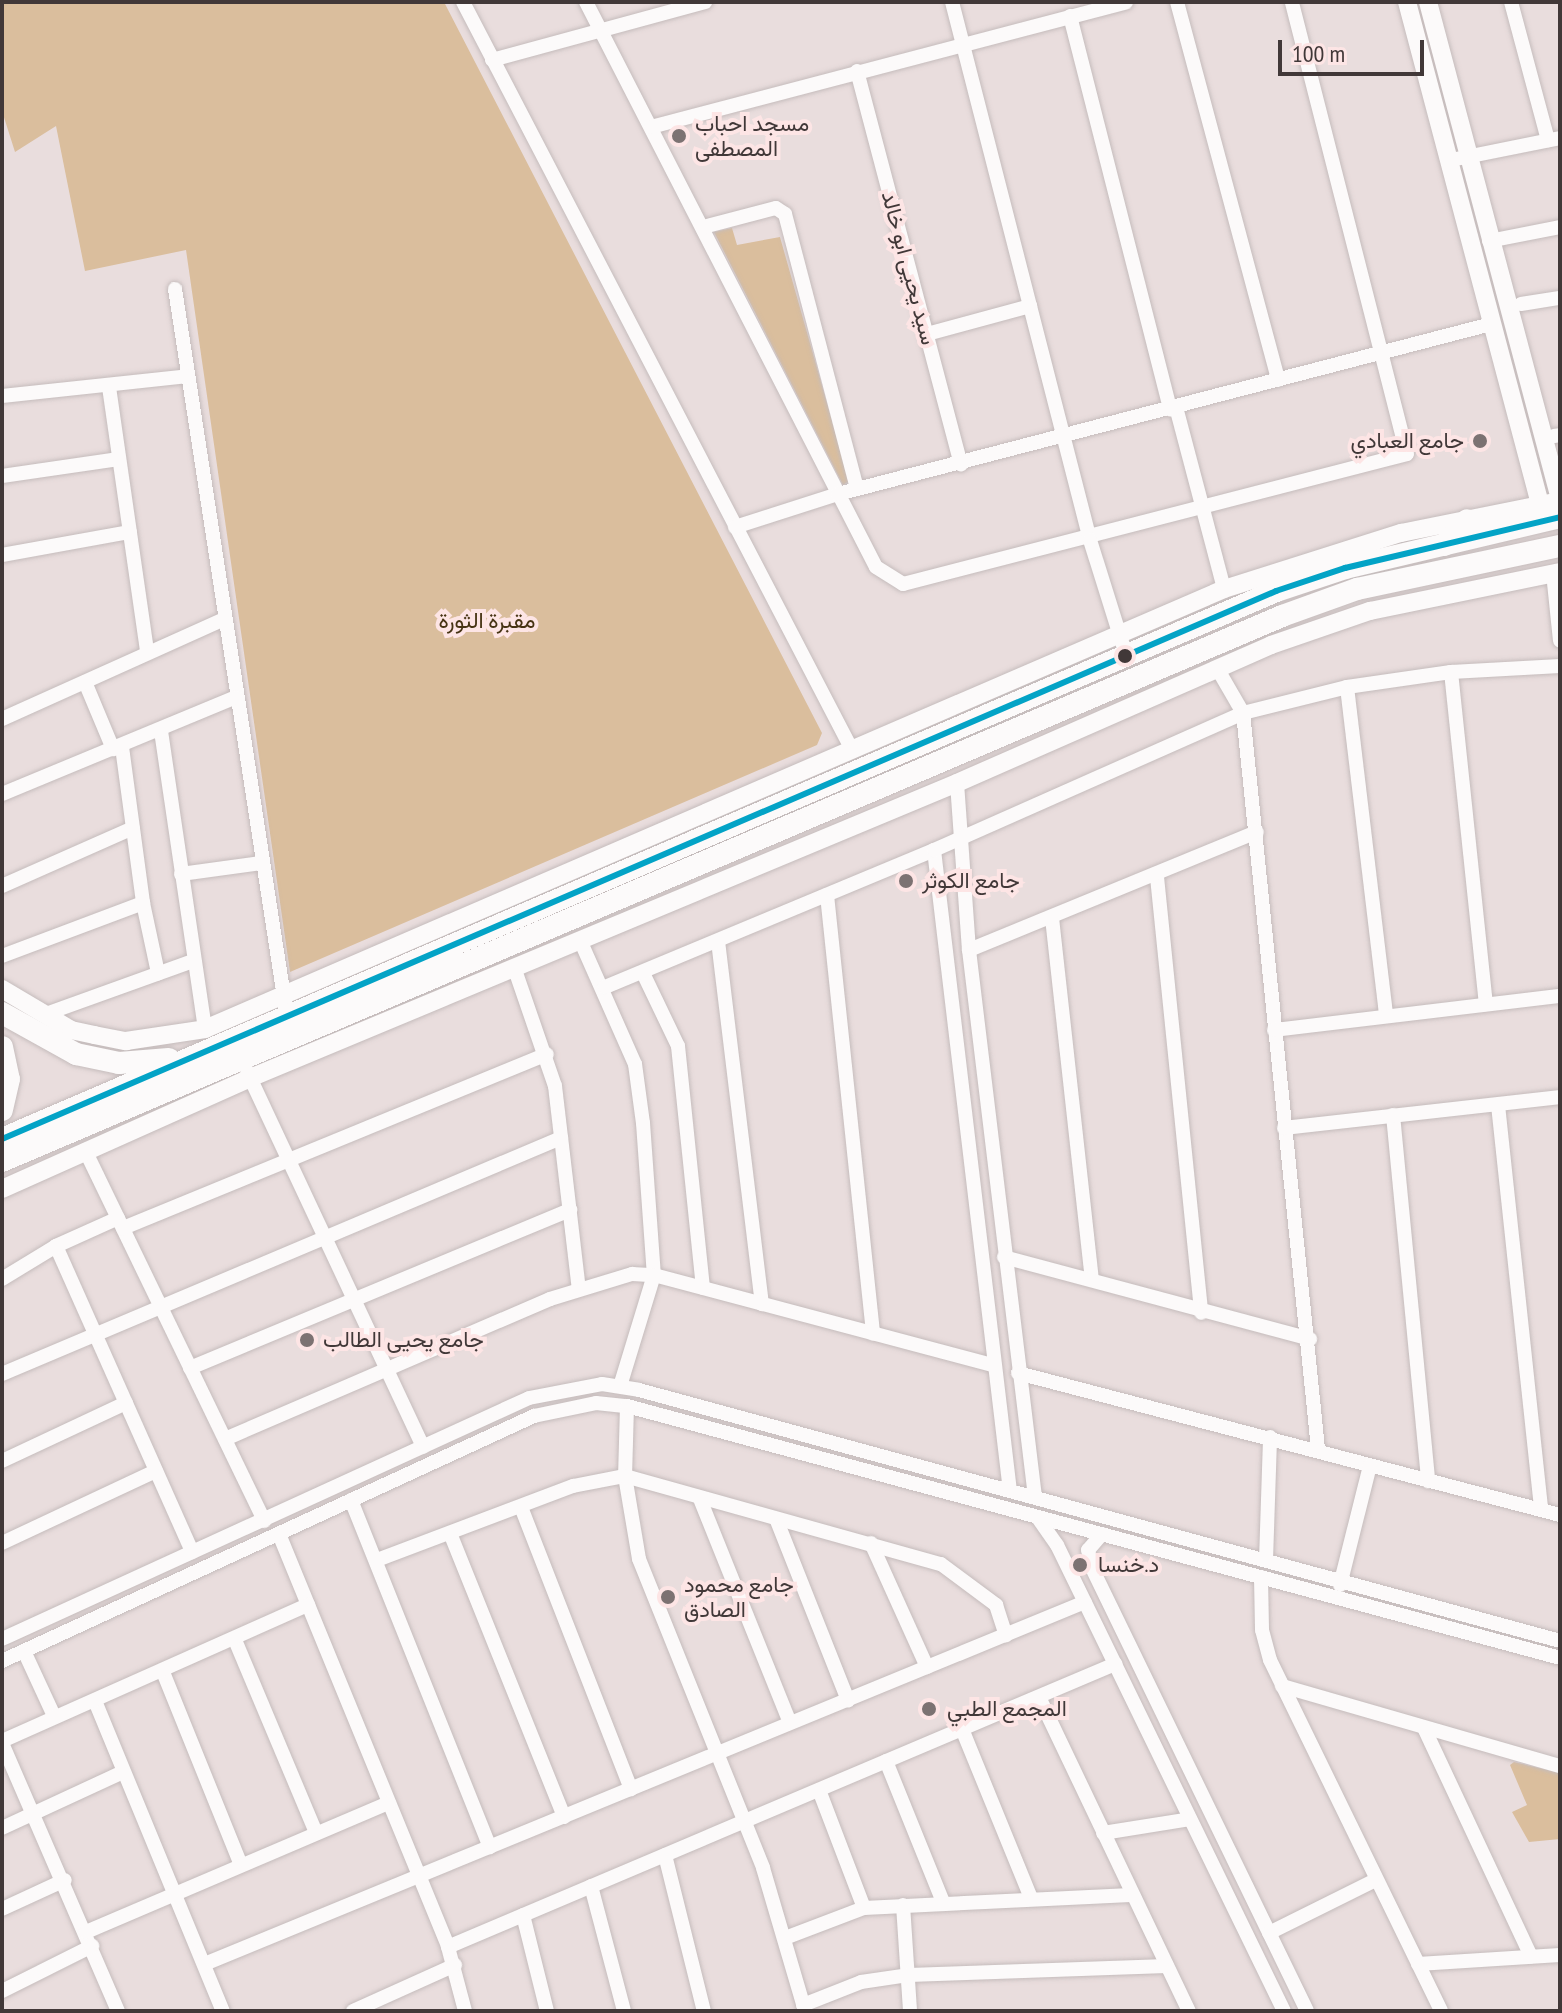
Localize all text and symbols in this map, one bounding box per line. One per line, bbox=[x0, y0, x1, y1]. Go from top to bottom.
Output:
scale bar bbox=[1282, 24, 1428, 74]
text: 100 m bbox=[1292, 38, 1345, 69]
place label: مسجد احباب المصطفى bbox=[695, 110, 809, 162]
marker: مسجد احباب المصطفى bbox=[670, 127, 688, 145]
street label: سيد يحيى ابو خالد bbox=[876, 188, 942, 348]
place label: جامع العبادي bbox=[1350, 428, 1464, 454]
marker: جامع العبادي bbox=[1471, 432, 1489, 450]
park label: مقبرة الثورة bbox=[438, 608, 536, 634]
unlabelled marker bbox=[1117, 648, 1133, 664]
place label: جامع الكوثر bbox=[922, 868, 1020, 894]
marker: جامع الكوثر bbox=[897, 872, 915, 890]
place label: جامع يحيى الطالب bbox=[323, 1327, 484, 1353]
marker: جامع يحيى الطالب bbox=[298, 1331, 316, 1349]
place label: د.خنسا bbox=[1098, 1552, 1159, 1578]
marker: د.خنسا bbox=[1069, 1554, 1091, 1576]
place label: جامع محمود الصادق bbox=[684, 1571, 794, 1622]
marker: جامع محمود الصادق bbox=[659, 1588, 677, 1606]
place label: المجمع الطبي bbox=[947, 1696, 1067, 1722]
marker: المجمع الطبي bbox=[918, 1698, 940, 1720]

